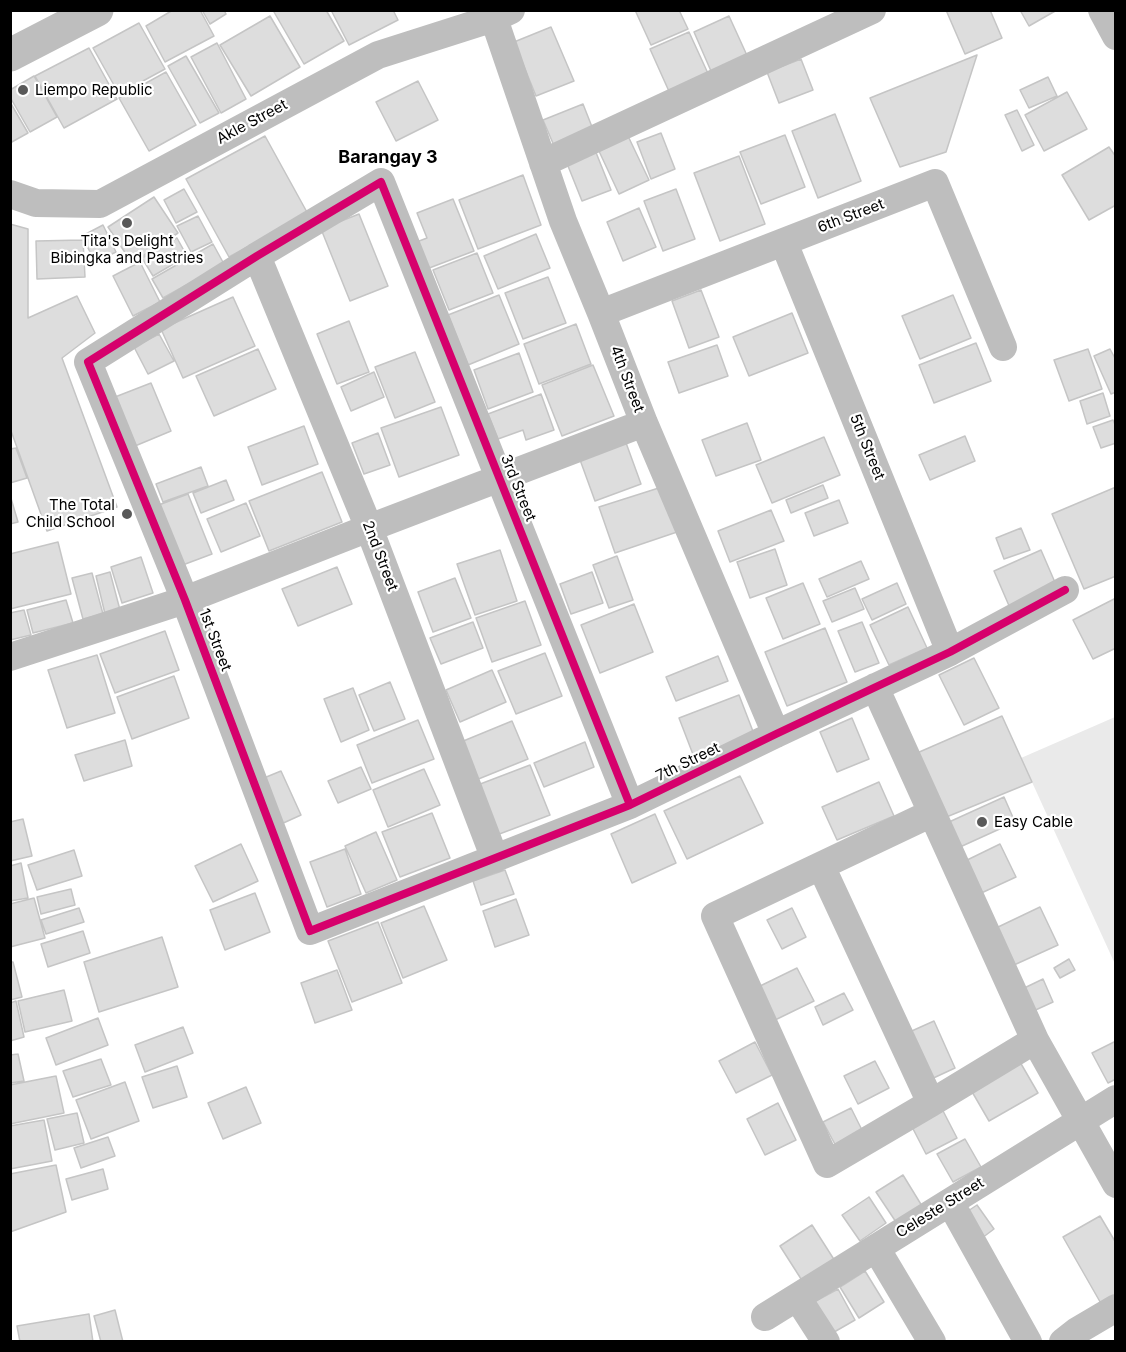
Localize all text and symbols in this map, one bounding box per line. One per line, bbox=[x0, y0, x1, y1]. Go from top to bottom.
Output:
place label: Liempo Republic bbox=[35, 81, 153, 99]
marker: Liempo Republic bbox=[16, 83, 30, 97]
street label: Akle Street bbox=[214, 96, 290, 148]
district label: Barangay 3 bbox=[338, 147, 438, 169]
street label: 6th Street bbox=[815, 195, 887, 237]
marker: Tita's Delight Bibingka and Pastries bbox=[120, 216, 134, 230]
place label: Tita's Delight Bibingka and Pastries bbox=[51, 232, 203, 267]
street label: 4th Street bbox=[606, 343, 648, 415]
street label: 5th Street bbox=[846, 411, 888, 483]
street label: 3rd Street bbox=[496, 452, 540, 524]
place label: The Total Child School bbox=[26, 496, 115, 531]
marker: The Total Child School bbox=[120, 507, 134, 521]
street label: 2nd Street bbox=[358, 518, 402, 594]
street label: 1st Street bbox=[195, 606, 235, 674]
street label: 7th Street bbox=[653, 739, 723, 785]
place label: Easy Cable bbox=[994, 813, 1073, 831]
marker: Easy Cable bbox=[975, 815, 989, 829]
street label: Celeste Street bbox=[893, 1174, 987, 1242]

